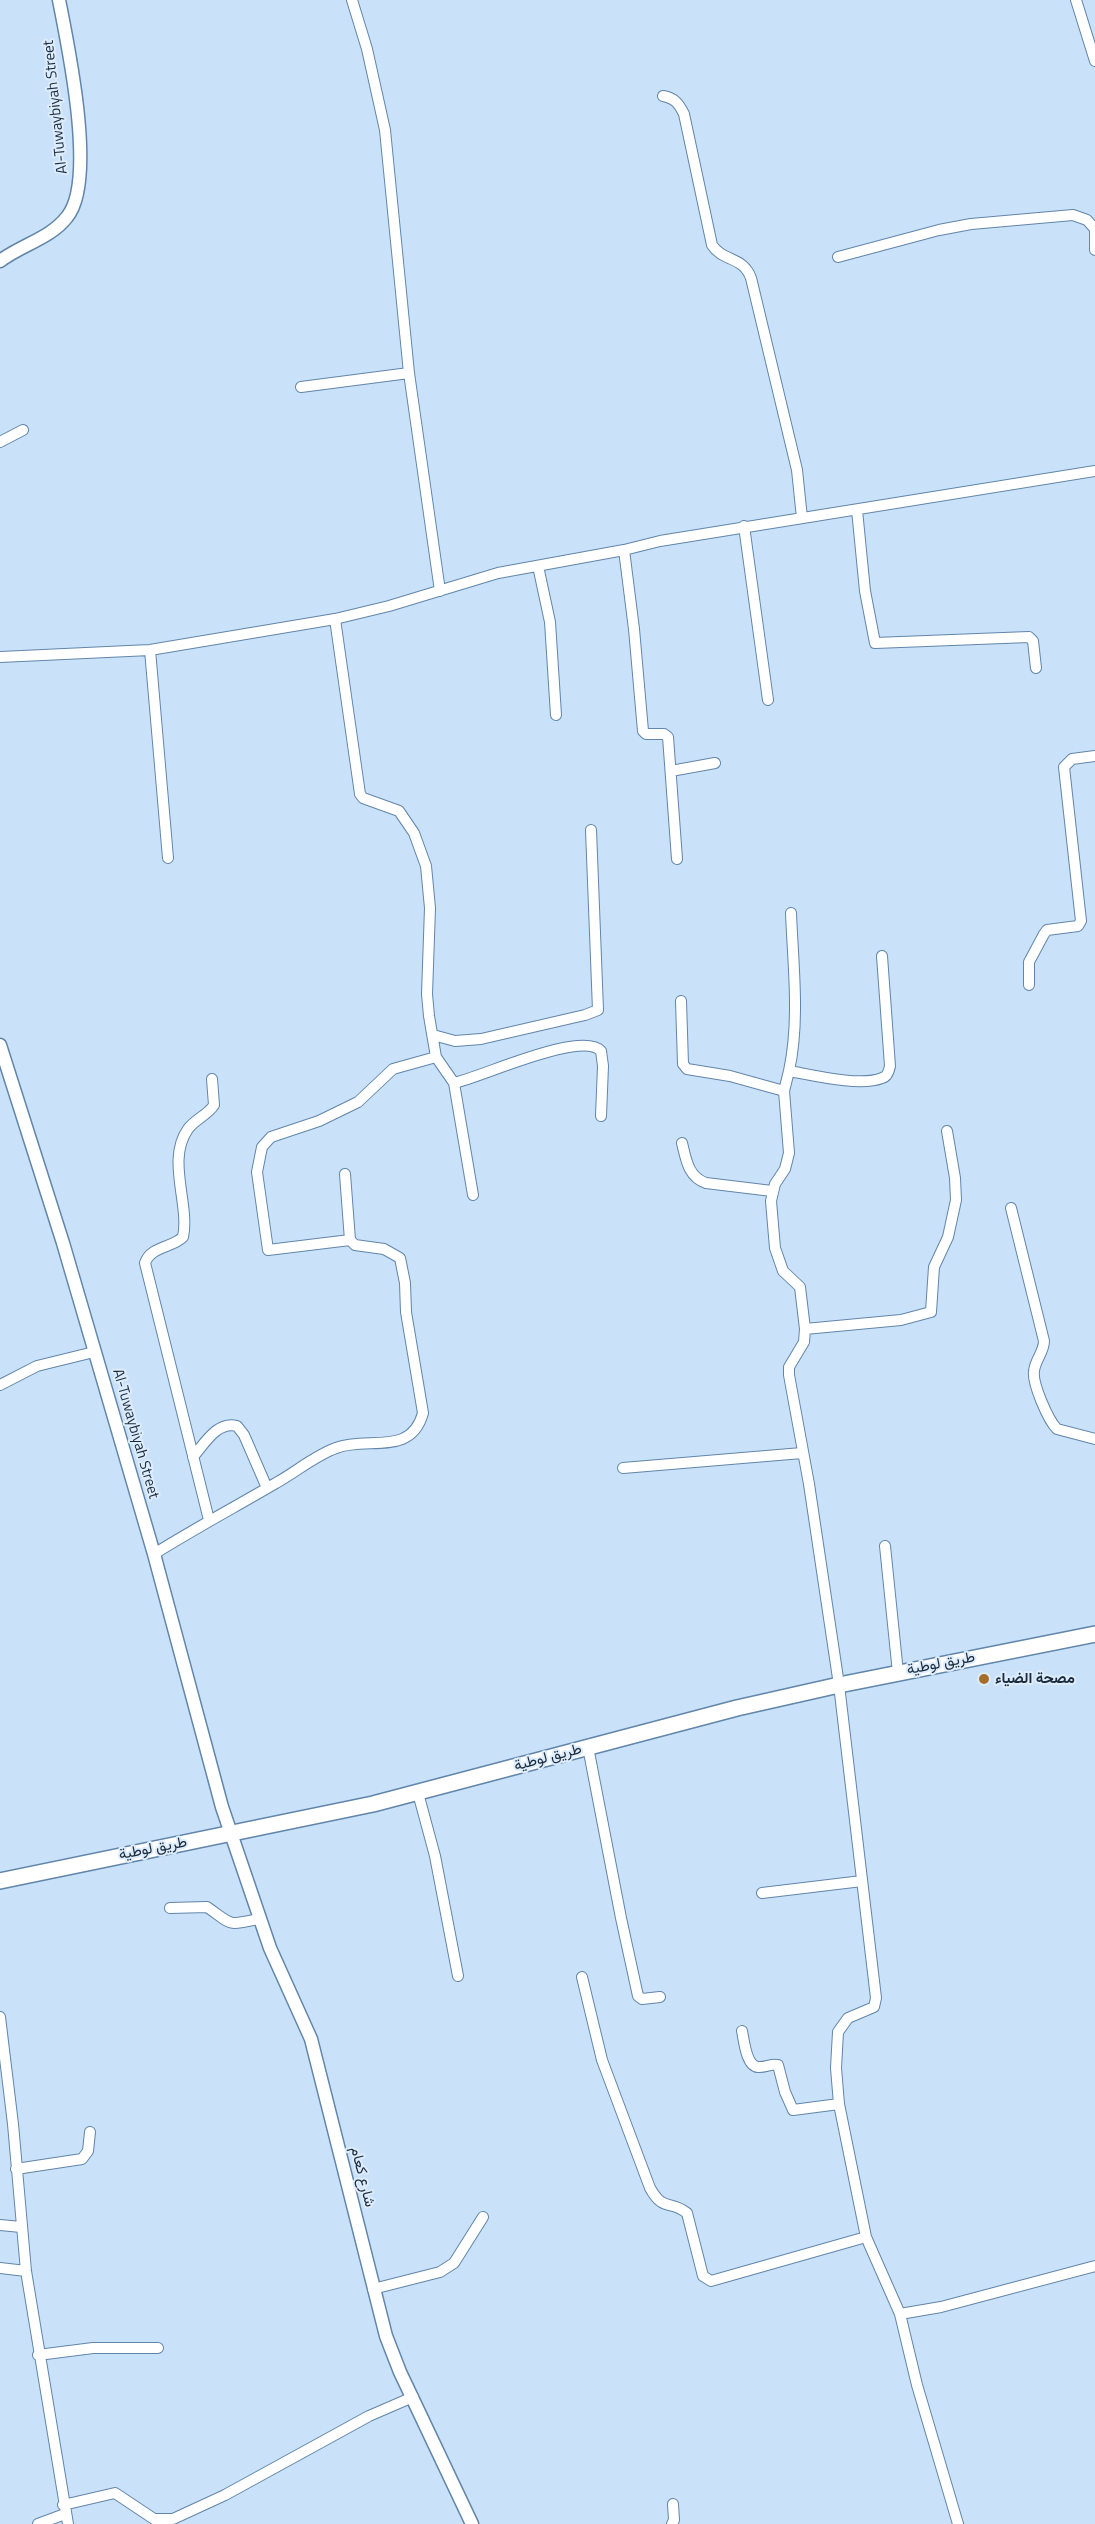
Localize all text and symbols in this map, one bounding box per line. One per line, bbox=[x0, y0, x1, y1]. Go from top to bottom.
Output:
street label: Al-Tuwaybiyah Street bbox=[40, 39, 72, 175]
street label: Al-Tuwaybiyah Street bbox=[108, 1367, 162, 1501]
street label: طريق لوطية bbox=[905, 1649, 977, 1679]
place label: مصحة الضياء bbox=[995, 1670, 1075, 1688]
marker: مصحة الضياء bbox=[977, 1672, 991, 1686]
street label: طريق لوطية bbox=[512, 1740, 584, 1776]
street label: طريق لوطية bbox=[117, 1834, 189, 1864]
street label: شارع كعام bbox=[346, 2145, 378, 2209]

